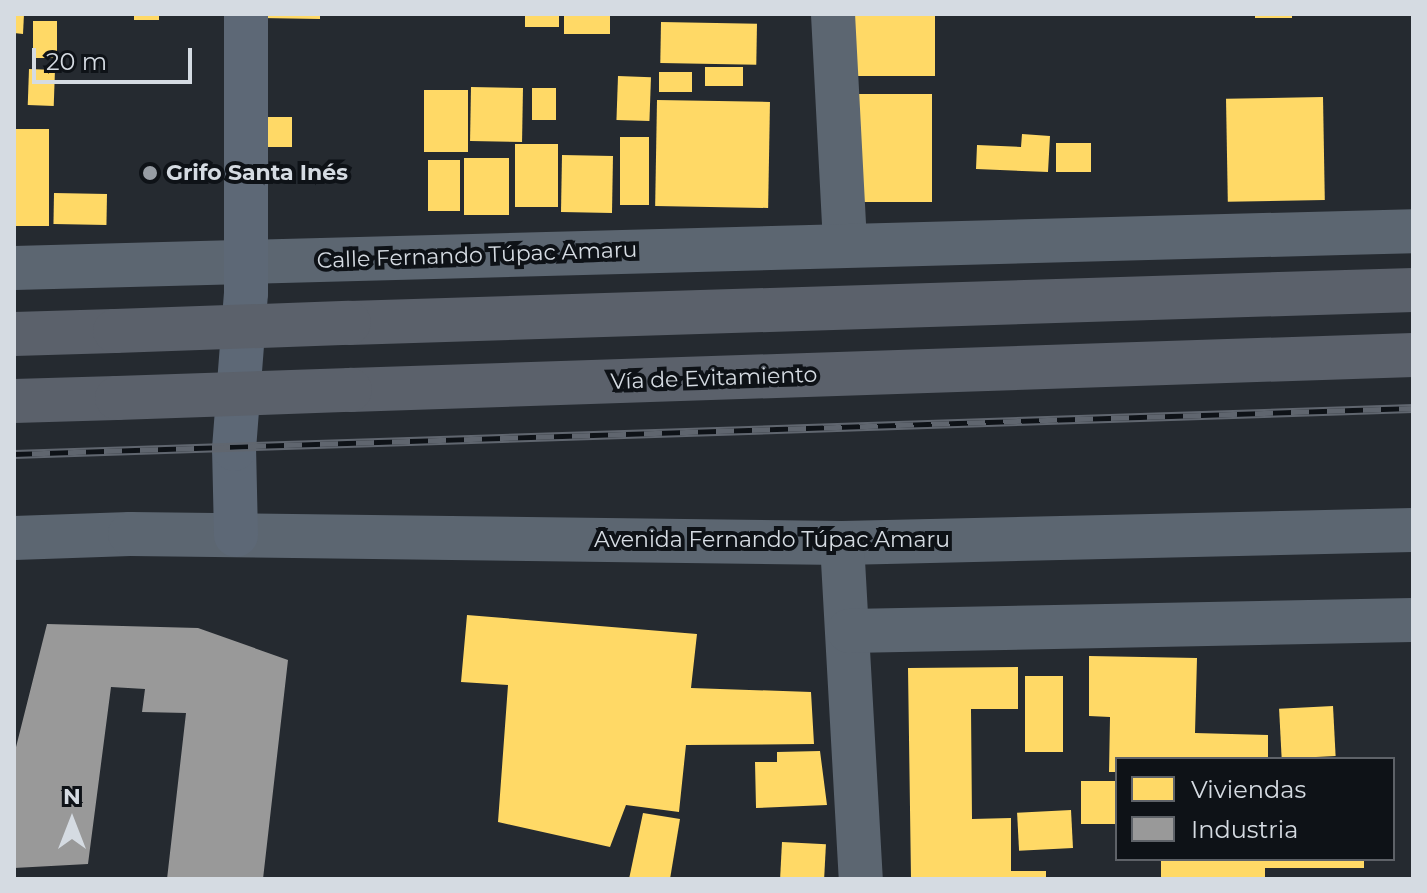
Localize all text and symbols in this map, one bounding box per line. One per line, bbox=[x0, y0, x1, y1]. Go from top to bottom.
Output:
scale bar bbox=[36, 32, 196, 82]
text: 20 m bbox=[46, 47, 107, 76]
place label: Grifo Santa Inés bbox=[166, 160, 348, 186]
marker: Grifo Santa Inés bbox=[141, 164, 159, 182]
street label: Calle Fernando Túpac Amaru bbox=[316, 236, 638, 274]
street label: Vía de Evitamiento bbox=[610, 361, 818, 395]
street label: Avenida Fernando Túpac Amaru bbox=[594, 527, 950, 553]
legend bbox=[1115, 757, 1395, 861]
text: Viviendas bbox=[1191, 775, 1306, 804]
north arrow bbox=[32, 781, 112, 861]
text: N bbox=[63, 783, 81, 810]
text: Industria bbox=[1191, 815, 1298, 844]

